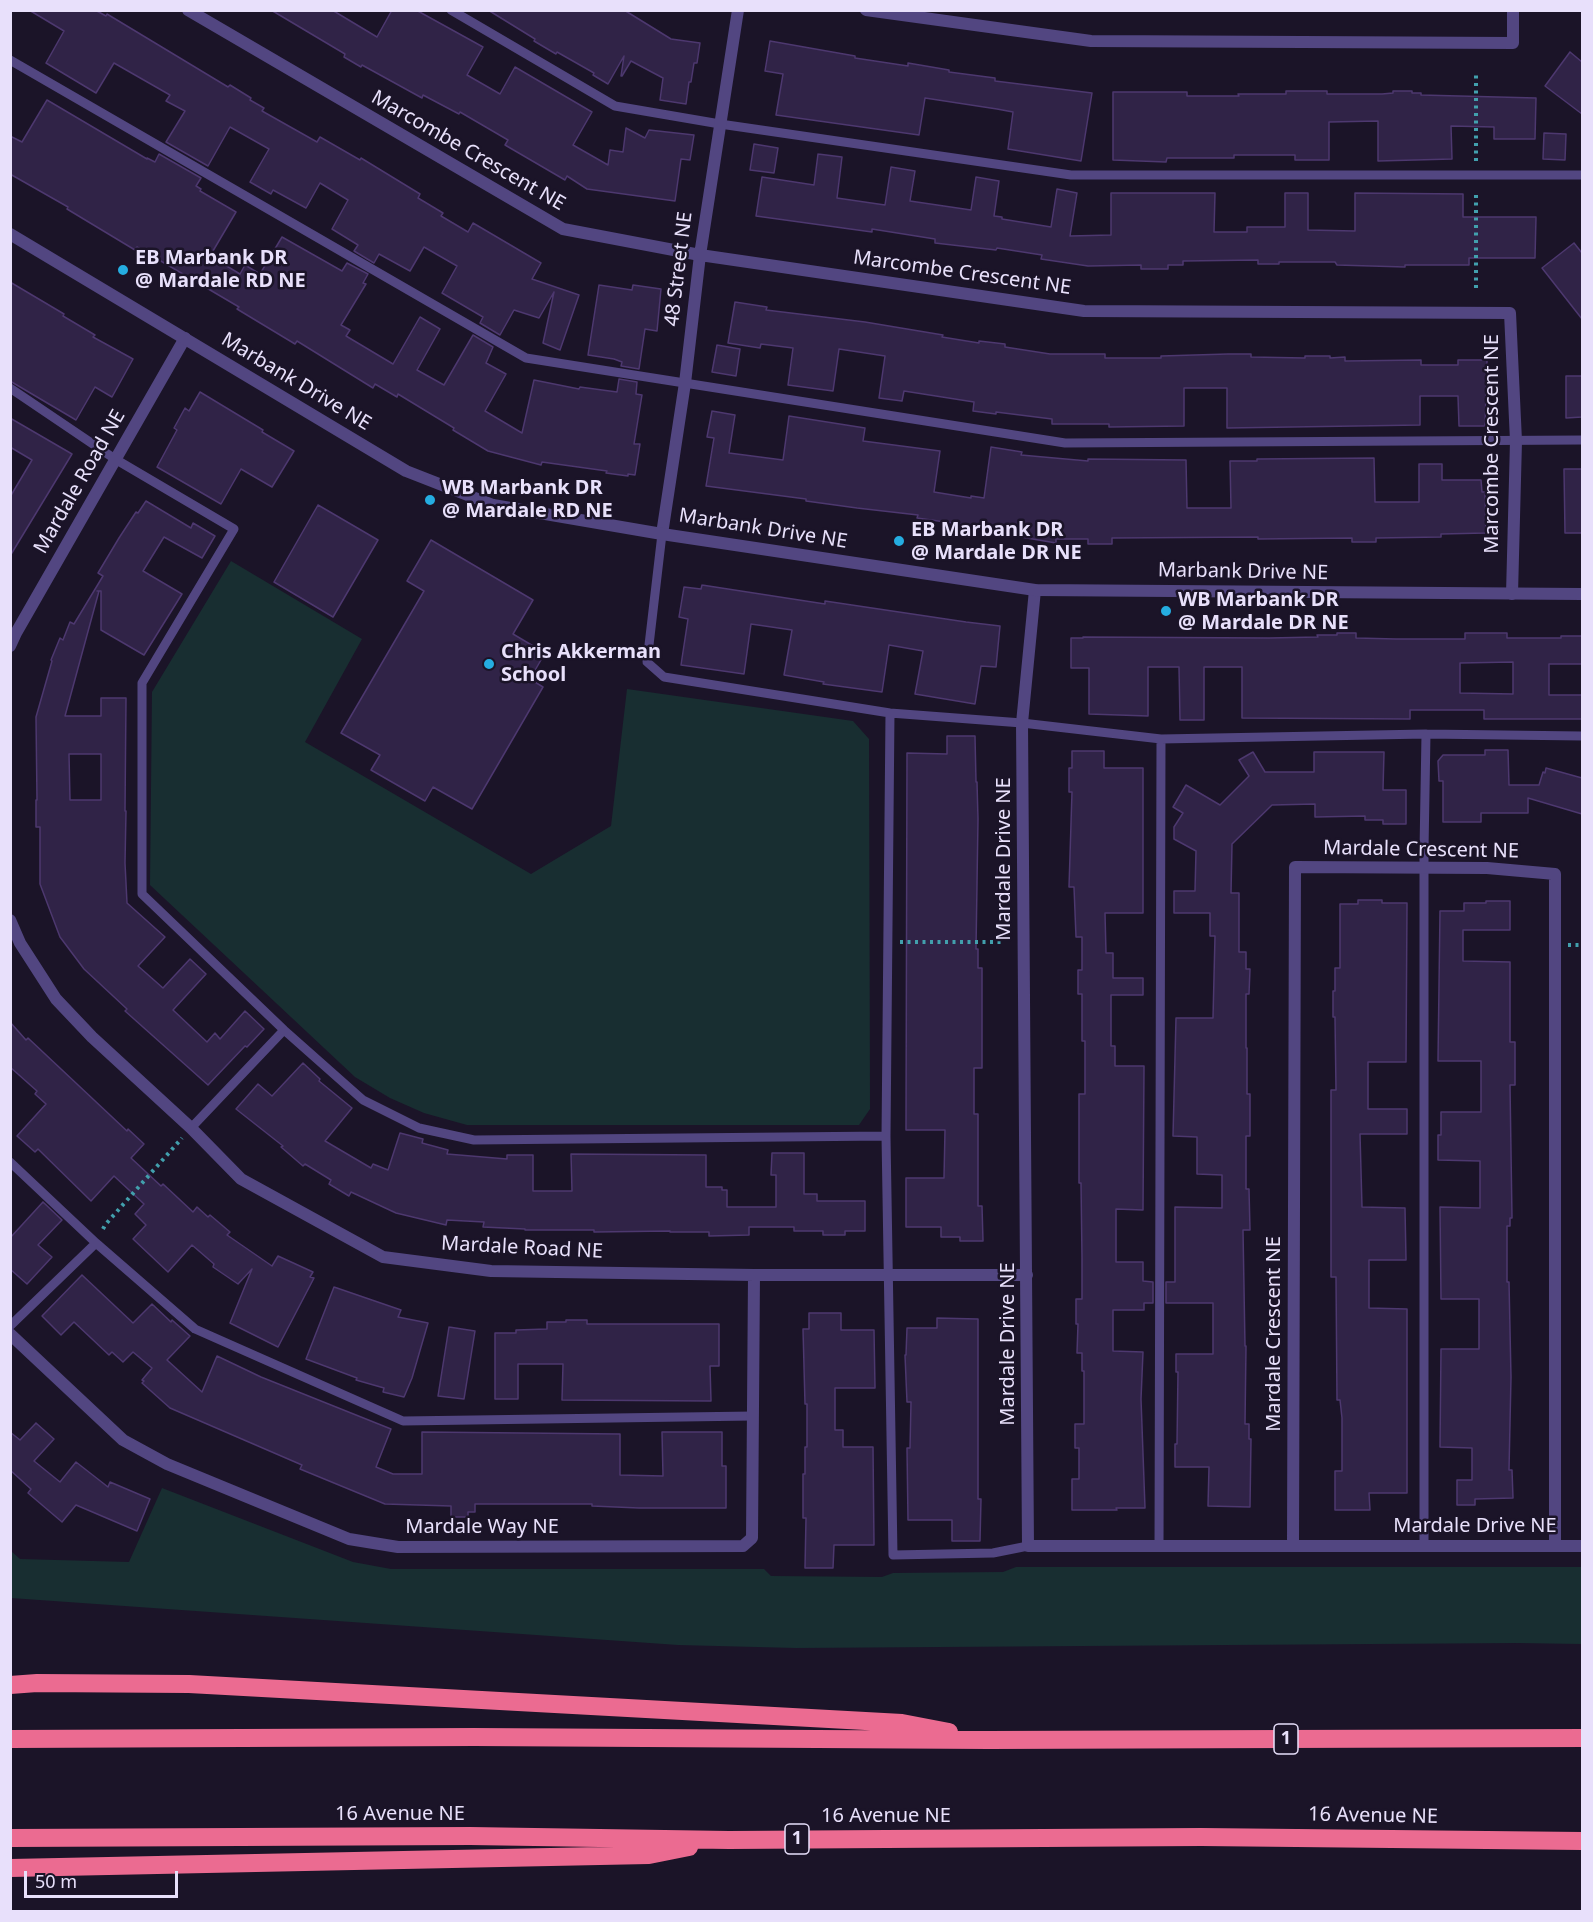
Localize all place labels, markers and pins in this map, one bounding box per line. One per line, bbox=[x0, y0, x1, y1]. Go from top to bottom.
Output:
place label: EB Marbank DR @ Mardale RD NE bbox=[135, 246, 306, 293]
marker: EB Marbank DR @ Mardale RD NE bbox=[116, 263, 130, 277]
place label: WB Marbank DR @ Mardale RD NE bbox=[442, 476, 613, 523]
marker: WB Marbank DR @ Mardale RD NE bbox=[423, 493, 437, 507]
place label: EB Marbank DR @ Mardale DR NE bbox=[911, 518, 1082, 565]
marker: EB Marbank DR @ Mardale DR NE bbox=[892, 534, 906, 548]
place label: WB Marbank DR @ Mardale DR NE bbox=[1178, 588, 1349, 635]
marker: WB Marbank DR @ Mardale DR NE bbox=[1159, 604, 1173, 618]
place label: Chris Akkerman School bbox=[501, 640, 661, 687]
marker: Chris Akkerman School bbox=[482, 657, 496, 671]

